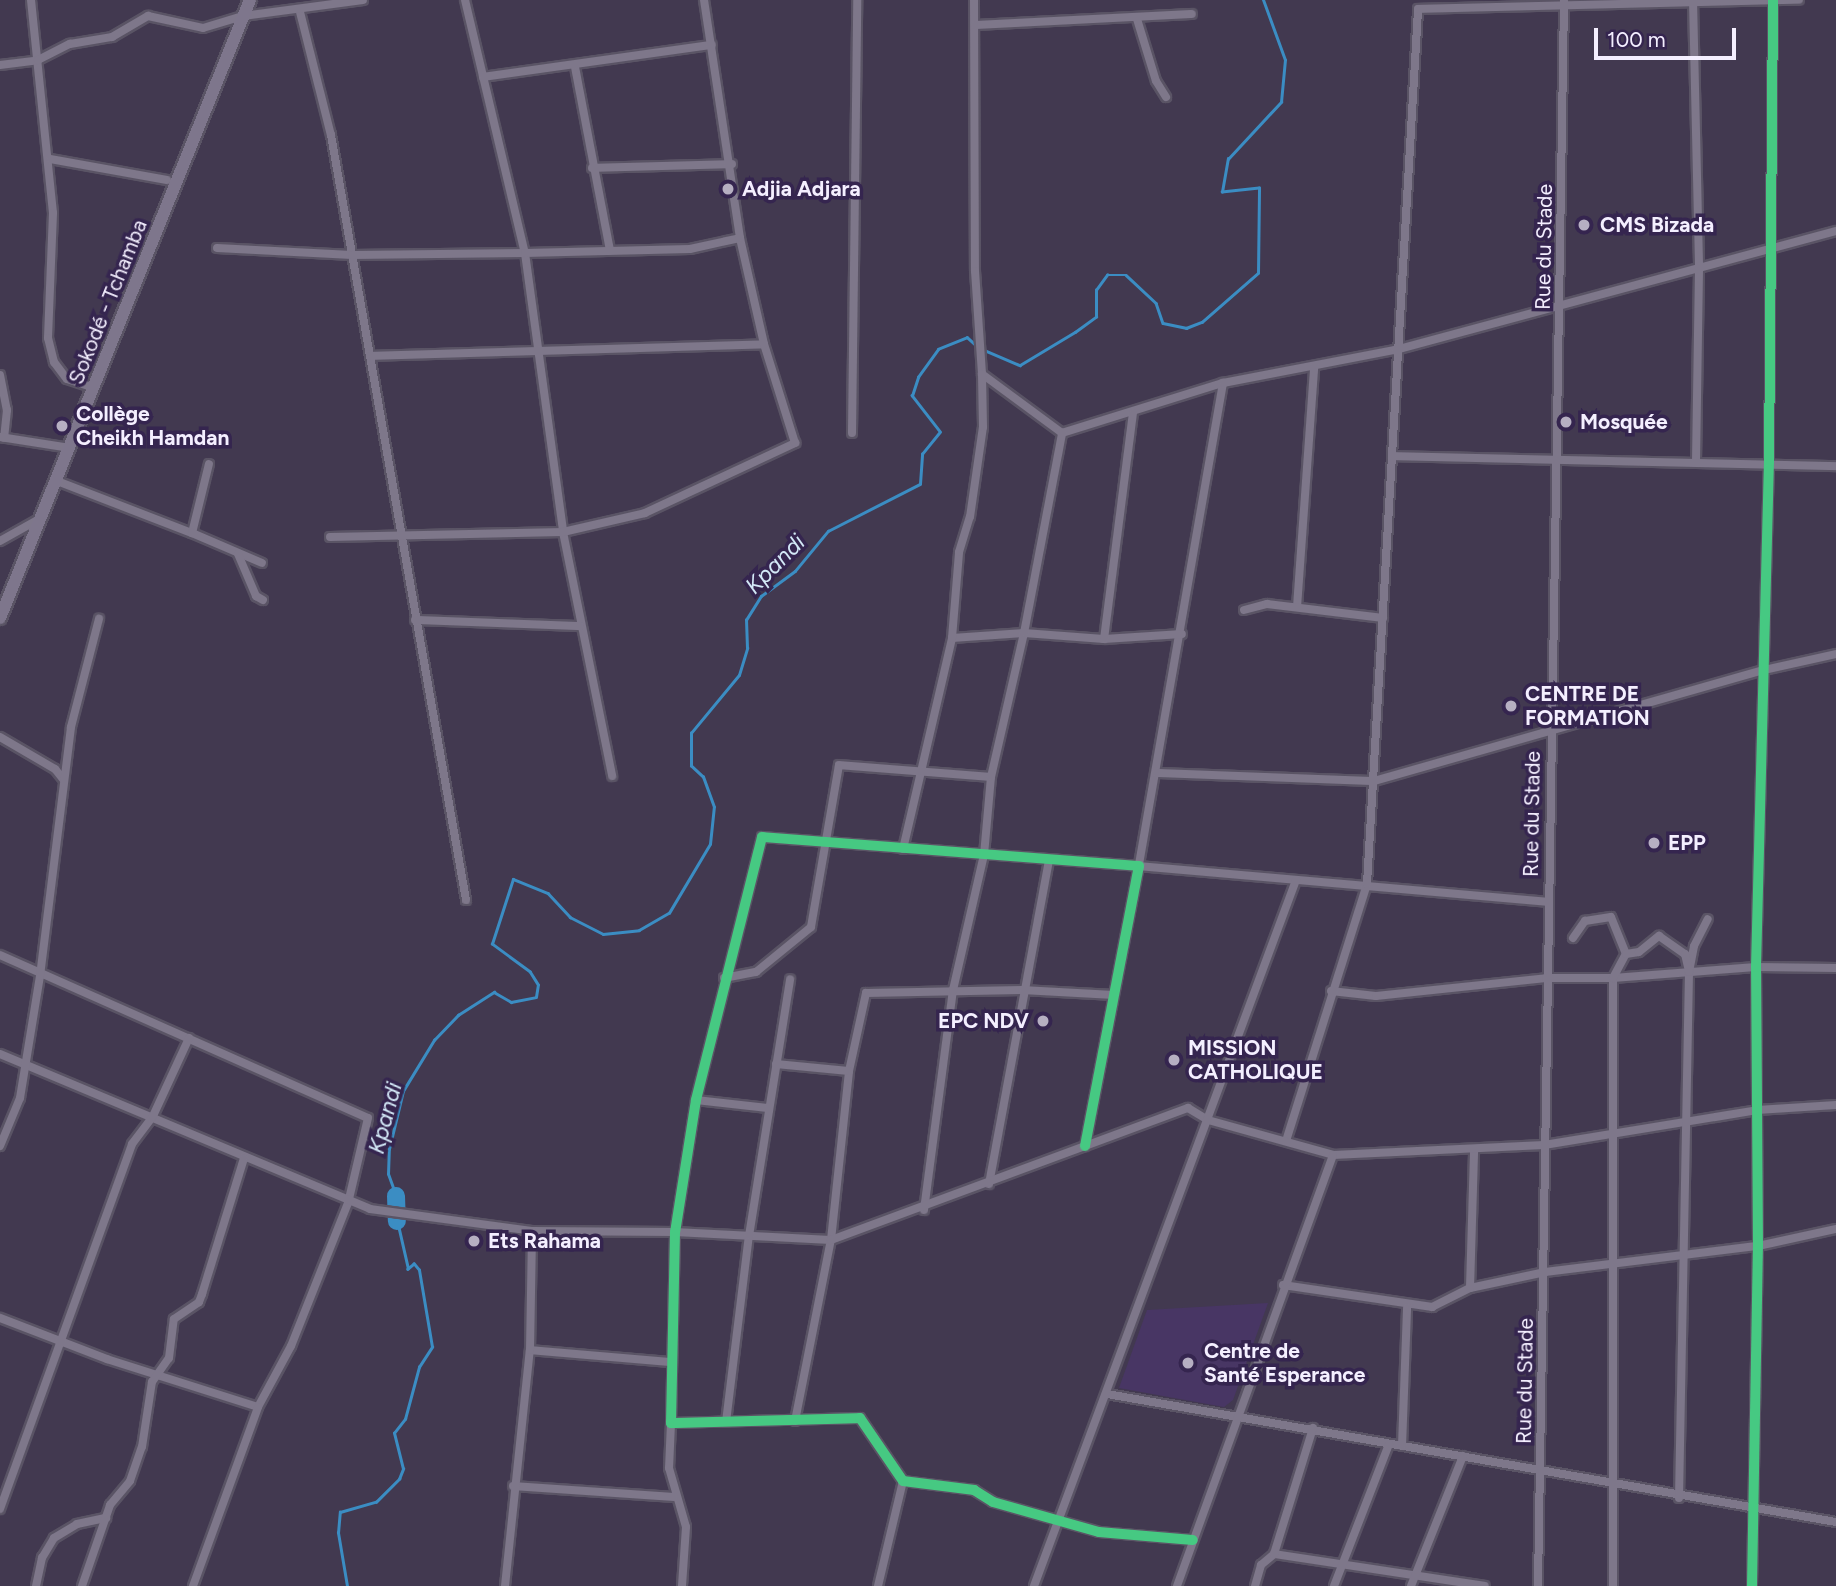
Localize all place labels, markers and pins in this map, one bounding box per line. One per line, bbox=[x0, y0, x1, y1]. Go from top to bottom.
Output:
place label: Adjia Adjara bbox=[742, 176, 861, 202]
marker: Adjia Adjara bbox=[720, 181, 736, 197]
place label: CMS Bizada bbox=[1600, 212, 1714, 238]
marker: CMS Bizada bbox=[1574, 215, 1594, 235]
place label: Collège Cheikh Hamdan bbox=[76, 401, 229, 451]
place label: Mosquée bbox=[1580, 409, 1668, 435]
marker: Mosquée bbox=[1558, 414, 1574, 430]
marker: Collège Cheikh Hamdan bbox=[54, 418, 70, 434]
place label: CENTRE DE FORMATION bbox=[1525, 681, 1650, 731]
marker: CENTRE DE FORMATION bbox=[1503, 698, 1519, 714]
place label: EPP bbox=[1668, 830, 1706, 856]
marker: EPP bbox=[1646, 835, 1662, 851]
place label: EPC NDV bbox=[938, 1008, 1029, 1034]
marker: EPC NDV bbox=[1035, 1013, 1051, 1029]
place label: MISSION CATHOLIQUE bbox=[1188, 1035, 1323, 1085]
marker: MISSION CATHOLIQUE bbox=[1166, 1052, 1182, 1068]
place label: Ets Rahama bbox=[488, 1228, 601, 1254]
marker: Ets Rahama bbox=[466, 1233, 482, 1249]
place label: Centre de Santé Esperance bbox=[1204, 1338, 1365, 1388]
marker: Centre de Santé Esperance bbox=[1178, 1353, 1198, 1373]

